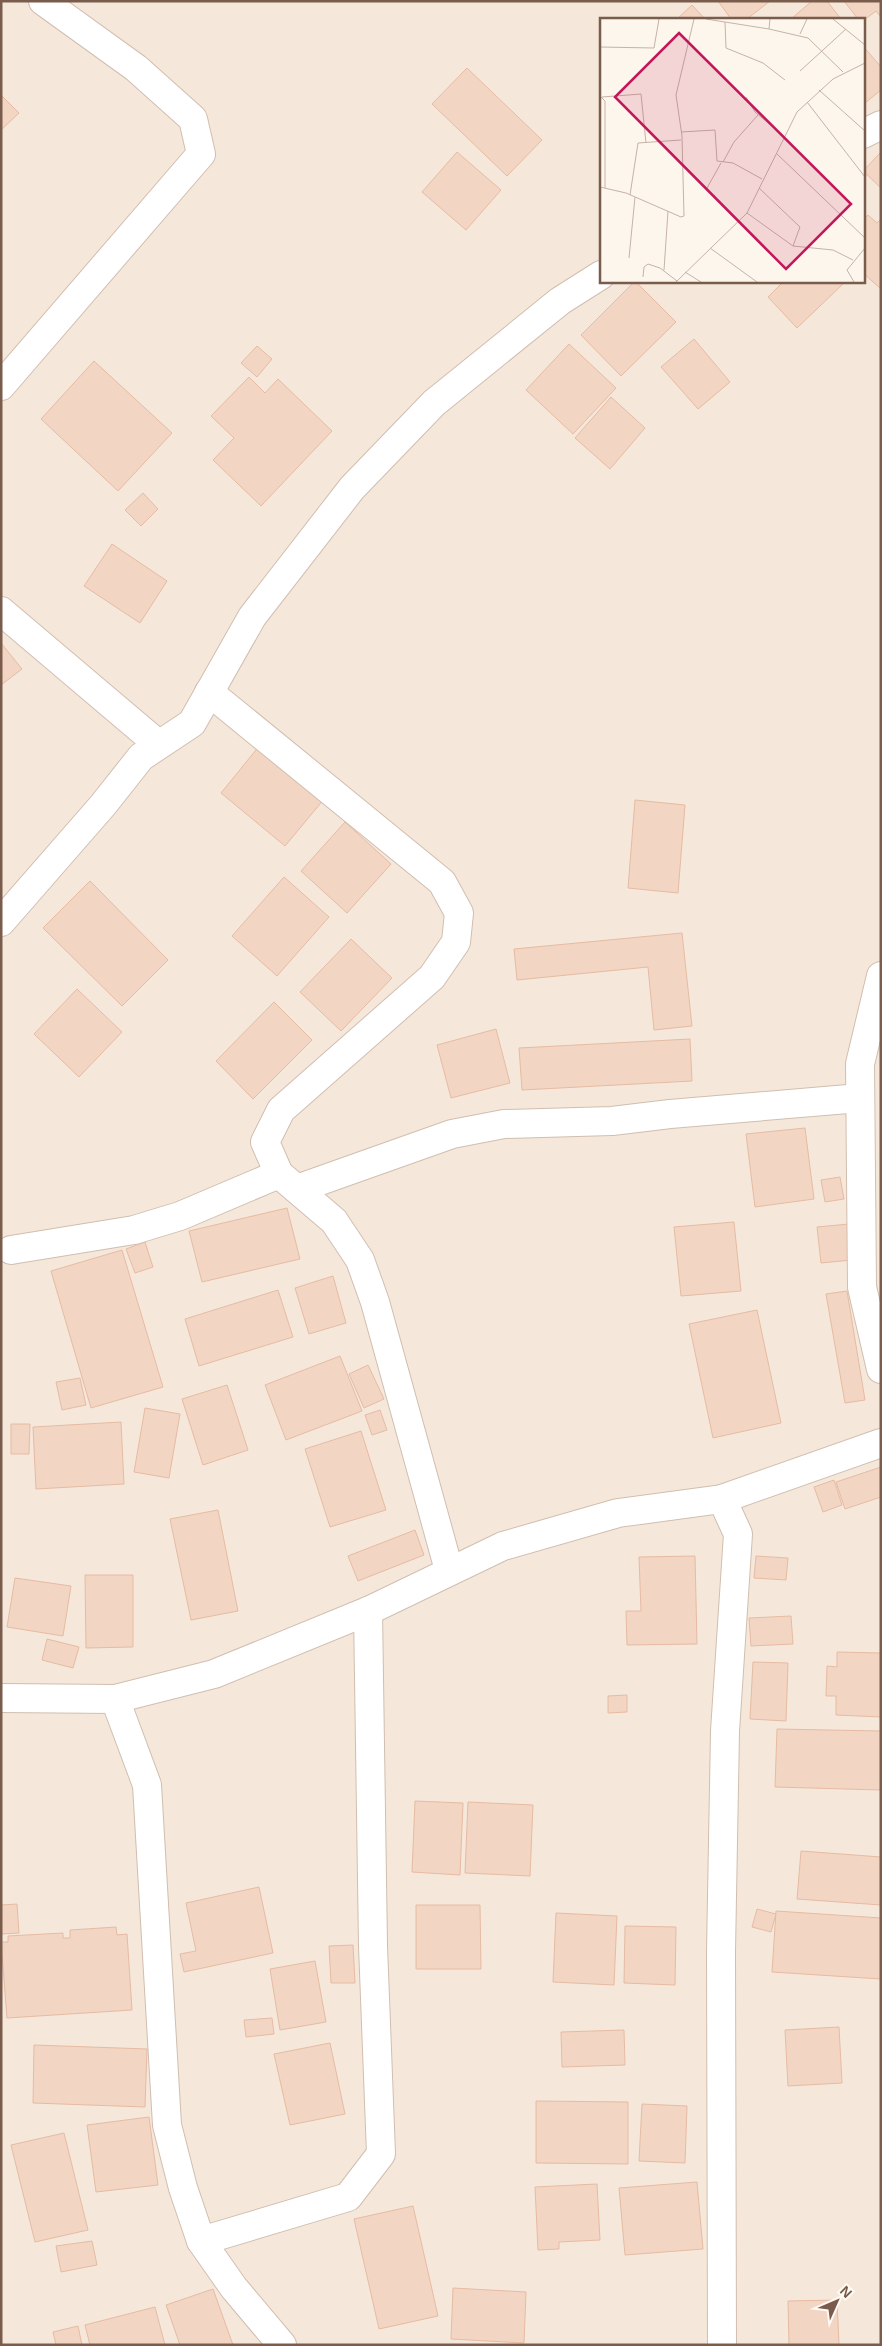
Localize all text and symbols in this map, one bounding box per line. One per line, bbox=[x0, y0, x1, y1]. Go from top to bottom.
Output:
inset map bbox=[600, 18, 864, 282]
north arrow bbox=[812, 2276, 862, 2326]
text: N bbox=[837, 2283, 855, 2301]

